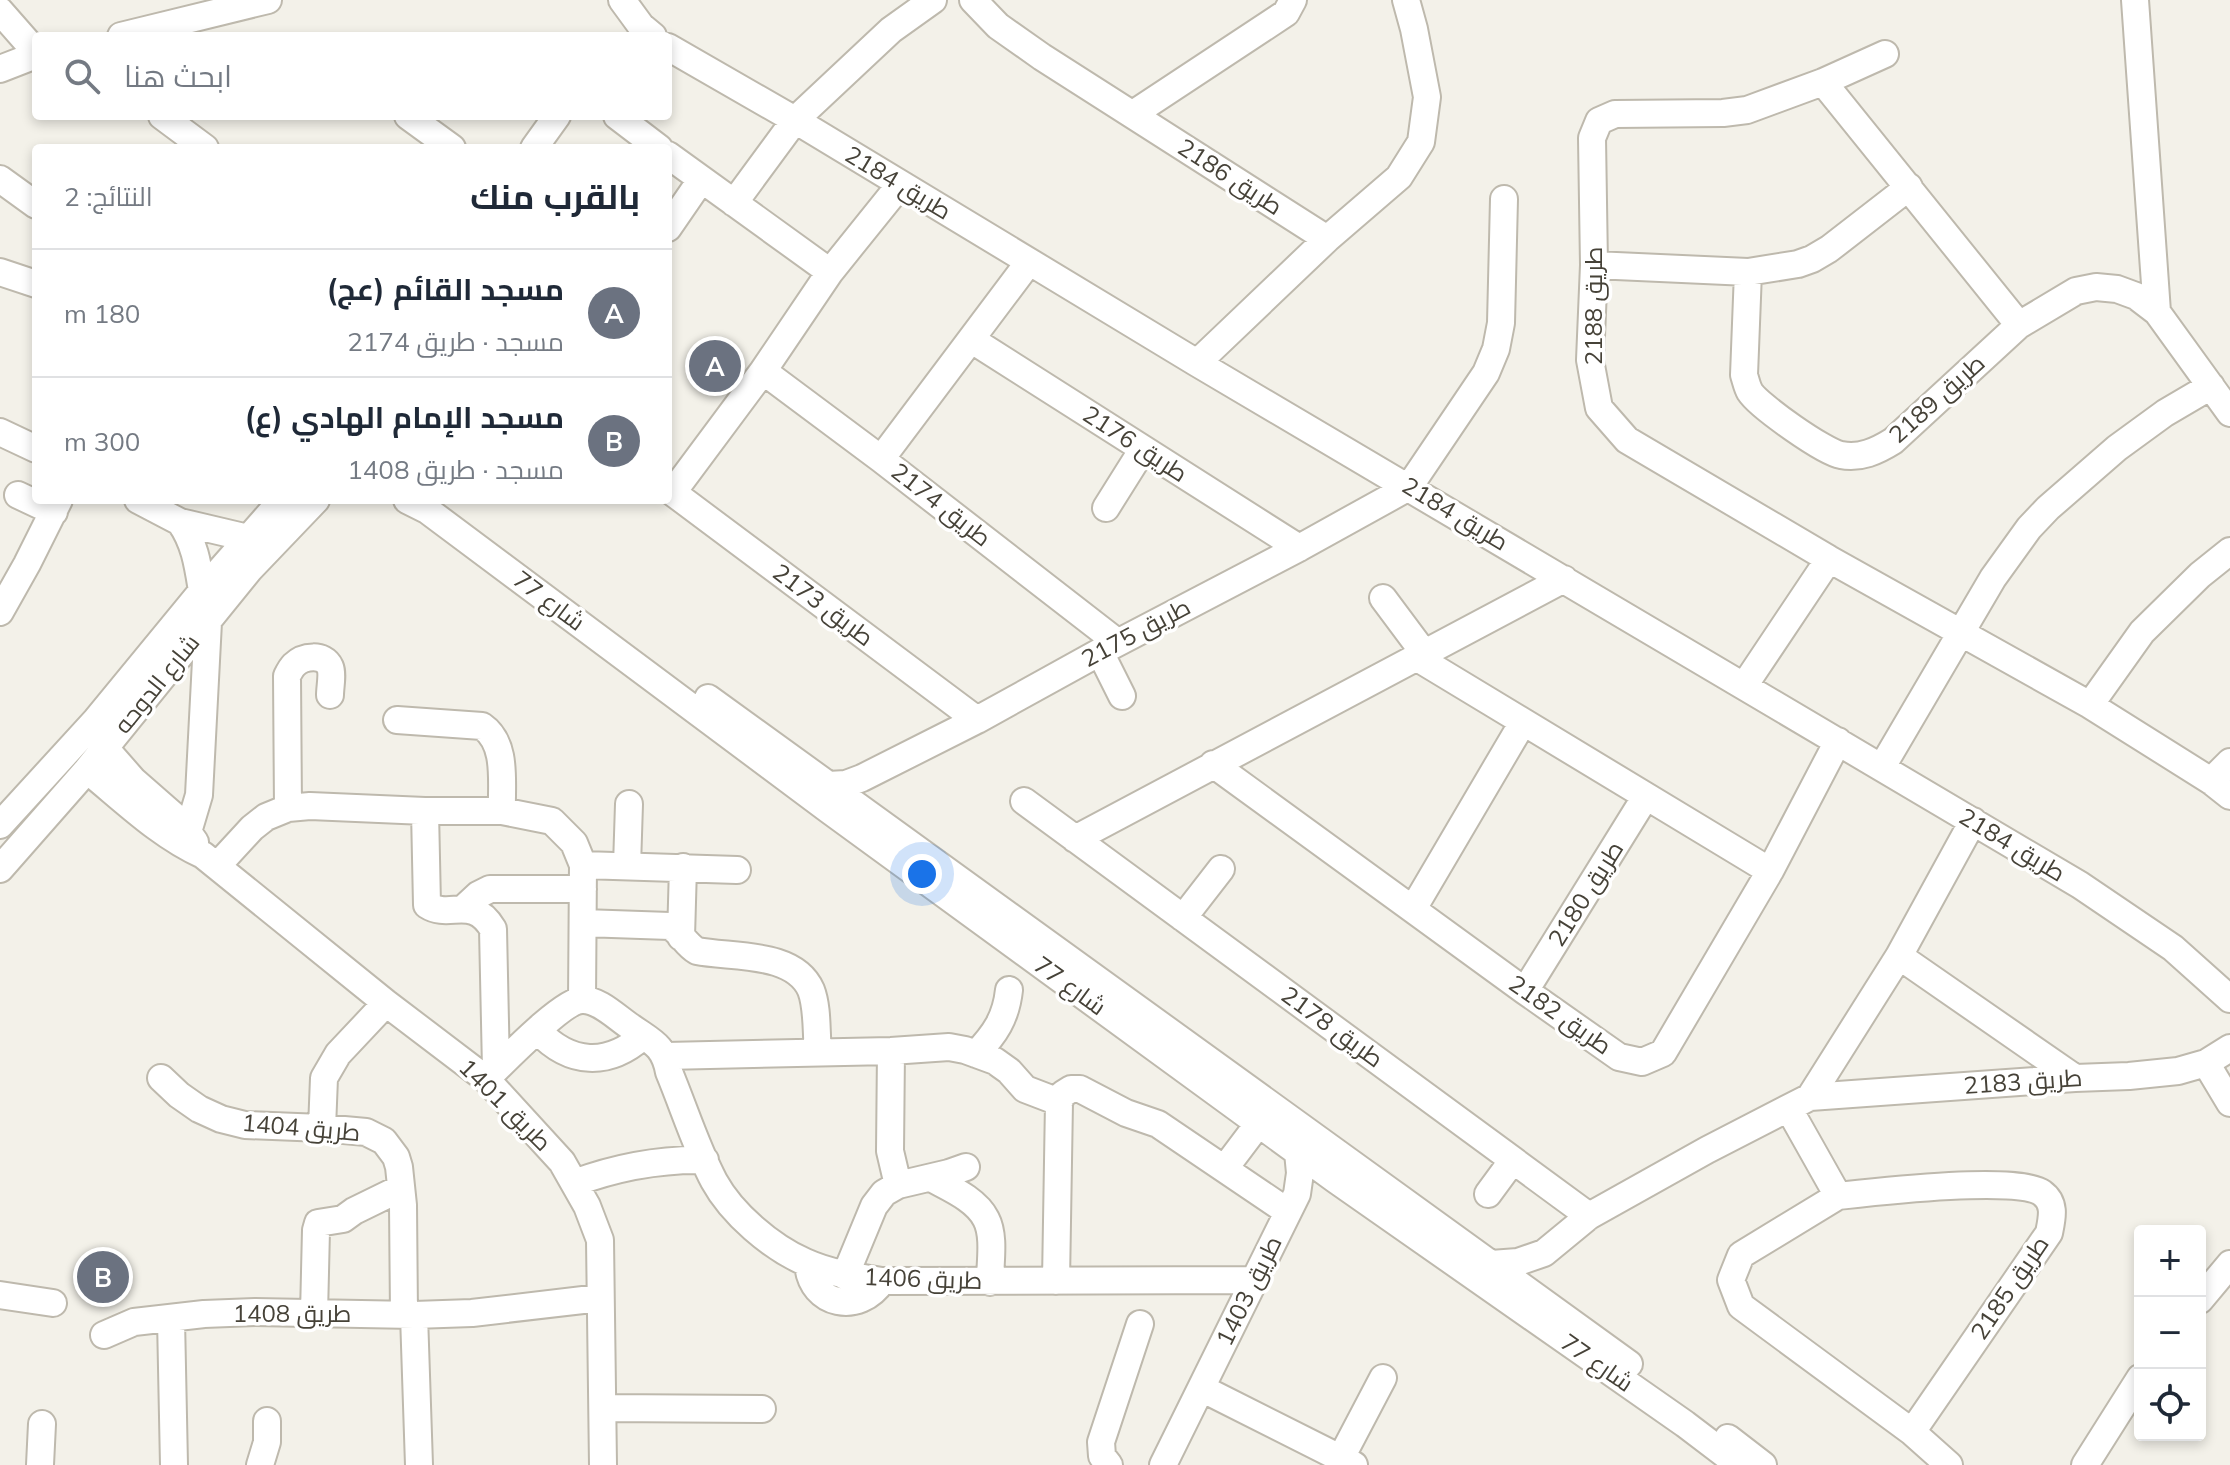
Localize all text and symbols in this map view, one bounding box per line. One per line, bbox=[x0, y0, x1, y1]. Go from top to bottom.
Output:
search box bbox=[32, 32, 672, 120]
icon: search bbox=[60, 54, 104, 98]
text: ابحث هنا bbox=[124, 57, 232, 95]
street label: طريق 2186 bbox=[1172, 131, 1288, 222]
street label: طريق 2184 bbox=[839, 139, 957, 226]
text: بالقرب منك bbox=[470, 175, 640, 218]
text: النتائج: 2 bbox=[64, 180, 153, 213]
street label: طريق 2188 bbox=[1578, 247, 1609, 365]
text: مسجد القائم (عج) bbox=[326, 270, 564, 308]
text: 180 m bbox=[64, 297, 140, 330]
text: A bbox=[604, 297, 624, 330]
text: مسجد · طريق 2174 bbox=[347, 325, 564, 358]
pin: A bbox=[689, 336, 741, 396]
street label: طريق 2189 bbox=[1882, 347, 1991, 450]
text: مسجد الإمام الهادي (ع) bbox=[244, 398, 564, 436]
street label: طريق 2176 bbox=[1077, 398, 1193, 489]
text: 300 m bbox=[64, 425, 140, 458]
text: B bbox=[605, 425, 623, 458]
text: مسجد · طريق 1408 bbox=[347, 453, 564, 486]
street label: طريق 2174 bbox=[885, 456, 998, 553]
street label: طريق 2184 bbox=[1396, 470, 1514, 557]
street label: طريق 2173 bbox=[767, 556, 880, 653]
street label: شارع 77 bbox=[507, 564, 591, 638]
street label: طريق 2175 bbox=[1076, 591, 1195, 674]
street label: شارع الدوحه bbox=[107, 628, 207, 740]
street label: طريق 2184 bbox=[1953, 801, 2071, 888]
street label: طريق 2180 bbox=[1541, 835, 1630, 952]
your location bbox=[902, 854, 942, 894]
street label: شارع 77 bbox=[1028, 949, 1112, 1023]
street label: طريق 2182 bbox=[1503, 968, 1618, 1061]
street label: طريق 2178 bbox=[1275, 979, 1389, 1074]
street label: طريق 1401 bbox=[452, 1052, 558, 1158]
street label: طريق 2183 bbox=[1963, 1062, 2083, 1101]
street label: طريق 1404 bbox=[241, 1107, 362, 1148]
map controls bbox=[2134, 1225, 2206, 1441]
button: + bbox=[2134, 1225, 2206, 1297]
street label: طريق 2185 bbox=[1964, 1230, 2056, 1346]
street label: طريق 1403 bbox=[1209, 1231, 1289, 1351]
pin: B bbox=[77, 1247, 129, 1307]
street label: طريق 1406 bbox=[863, 1261, 983, 1296]
button: − bbox=[2134, 1297, 2206, 1369]
street label: طريق 1408 bbox=[233, 1298, 351, 1329]
street label: شارع 77 bbox=[1554, 1326, 1640, 1400]
button: locate bbox=[2134, 1369, 2206, 1441]

